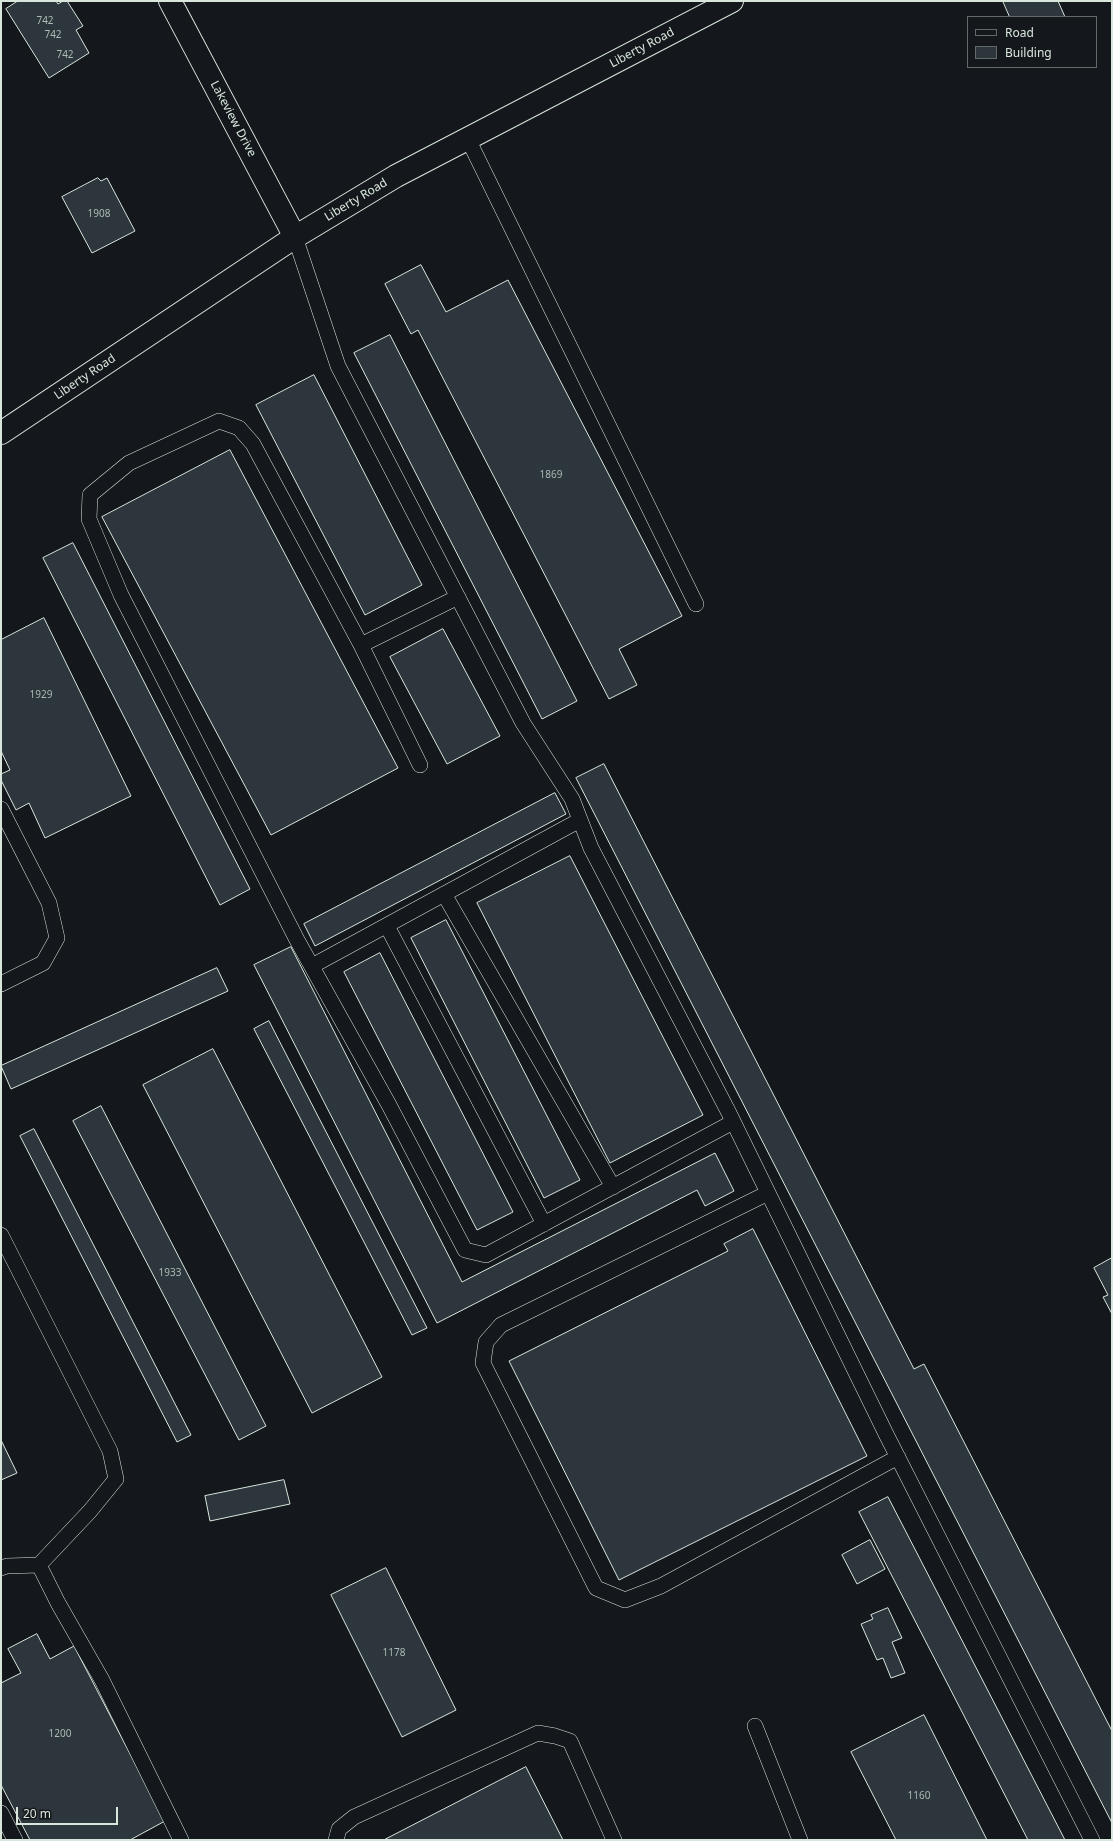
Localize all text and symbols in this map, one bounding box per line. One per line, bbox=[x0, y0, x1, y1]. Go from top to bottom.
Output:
house number: 742 bbox=[36, 15, 54, 27]
legend bbox=[967, 16, 1097, 68]
text: Road bbox=[1005, 24, 1034, 41]
street label: Liberty Road bbox=[607, 25, 677, 71]
house number: 742 bbox=[44, 29, 62, 41]
text: Building bbox=[1005, 44, 1052, 61]
house number: 742 bbox=[56, 49, 74, 61]
street label: Lakeview Drive bbox=[207, 79, 259, 159]
street label: Liberty Road bbox=[322, 176, 390, 224]
house number: 1908 bbox=[88, 208, 110, 220]
street label: Liberty Road bbox=[52, 351, 118, 403]
house number: 1869 bbox=[540, 469, 562, 481]
house number: 1929 bbox=[30, 689, 52, 701]
house number: 1933 bbox=[159, 1267, 181, 1279]
house number: 1178 bbox=[383, 1647, 405, 1659]
house number: 1200 bbox=[49, 1728, 71, 1740]
house number: 1160 bbox=[908, 1790, 930, 1802]
scale bar bbox=[18, 1799, 120, 1825]
text: 20 m bbox=[23, 1805, 51, 1822]

